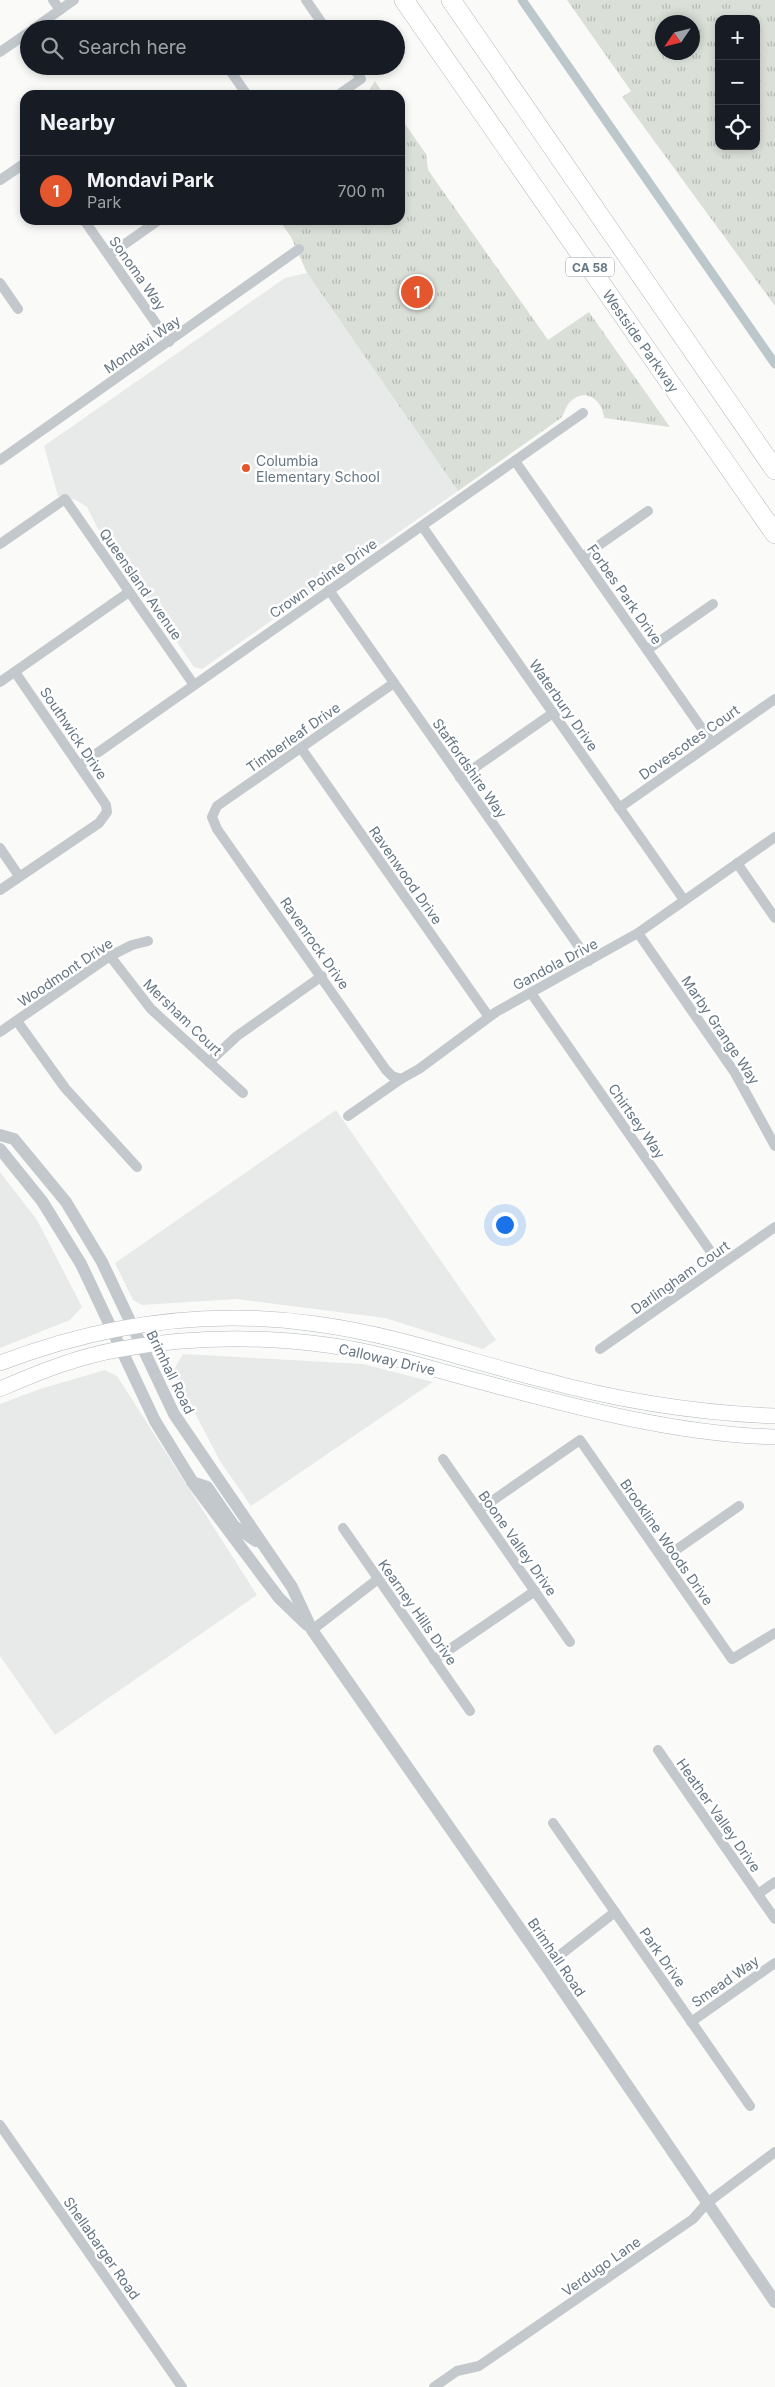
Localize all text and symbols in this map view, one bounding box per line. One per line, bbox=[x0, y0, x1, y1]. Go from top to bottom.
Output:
north arrow bbox=[655, 15, 700, 60]
map controls bbox=[715, 15, 760, 150]
button: + bbox=[715, 15, 760, 60]
search box bbox=[20, 20, 405, 75]
icon: search bbox=[38, 34, 66, 62]
text: Search here bbox=[78, 36, 187, 59]
button: − bbox=[715, 60, 760, 105]
button: locate bbox=[715, 105, 760, 150]
text: Nearby bbox=[40, 110, 115, 135]
text: Mondavi Park bbox=[87, 169, 214, 192]
text: 1 bbox=[53, 181, 59, 201]
text: 700 m bbox=[337, 181, 385, 201]
text: Park bbox=[87, 192, 121, 212]
street label: Sonoma Way bbox=[106, 233, 170, 313]
road number: CA 58 bbox=[566, 258, 614, 276]
pin: 1 bbox=[401, 273, 433, 311]
street label: Westside Parkway bbox=[599, 286, 683, 396]
street label: Mondavi Way bbox=[101, 311, 184, 377]
place label: Columbia Elementary School bbox=[256, 452, 380, 485]
marker: Columbia Elementary School bbox=[240, 462, 252, 474]
street label: Queensland Avenue bbox=[96, 525, 186, 643]
street label: Crown Pointe Drive bbox=[266, 535, 380, 621]
street label: Forbes Park Drive bbox=[584, 541, 666, 647]
street label: Waterbury Drive bbox=[526, 656, 602, 754]
street label: Southwick Drive bbox=[37, 684, 111, 782]
street label: Timberleaf Drive bbox=[243, 698, 343, 776]
street label: Dovescotes Court bbox=[636, 701, 743, 783]
street label: Staffordshire Way bbox=[429, 715, 511, 821]
street label: Ravenwood Drive bbox=[366, 823, 446, 927]
street label: Ravenrock Drive bbox=[277, 894, 353, 992]
street label: Woodmont Drive bbox=[14, 934, 116, 1010]
street label: Gandola Drive bbox=[510, 935, 600, 993]
street label: Marby Grange Way bbox=[678, 972, 764, 1088]
street label: Mersham Court bbox=[140, 975, 226, 1059]
street label: Chirtsey Way bbox=[605, 1080, 669, 1162]
your location bbox=[492, 1212, 518, 1238]
street label: Darlingham Court bbox=[627, 1236, 733, 1317]
street label: Brimhall Road bbox=[143, 1327, 199, 1417]
street label: Calloway Drive bbox=[337, 1340, 437, 1378]
street label: Brookline Woods Drive bbox=[617, 1476, 717, 1608]
street label: Boone Valley Drive bbox=[475, 1487, 561, 1599]
street label: Kearney Hills Drive bbox=[375, 1556, 461, 1668]
street label: Heather Valley Drive bbox=[673, 1755, 765, 1875]
street label: Brimhall Road bbox=[525, 1915, 589, 1999]
street label: Park Drive bbox=[636, 1924, 690, 1990]
street label: Smead Way bbox=[688, 1951, 762, 2010]
street label: Shellabarger Road bbox=[60, 2193, 144, 2303]
street label: Verdugo Lane bbox=[558, 2233, 644, 2299]

